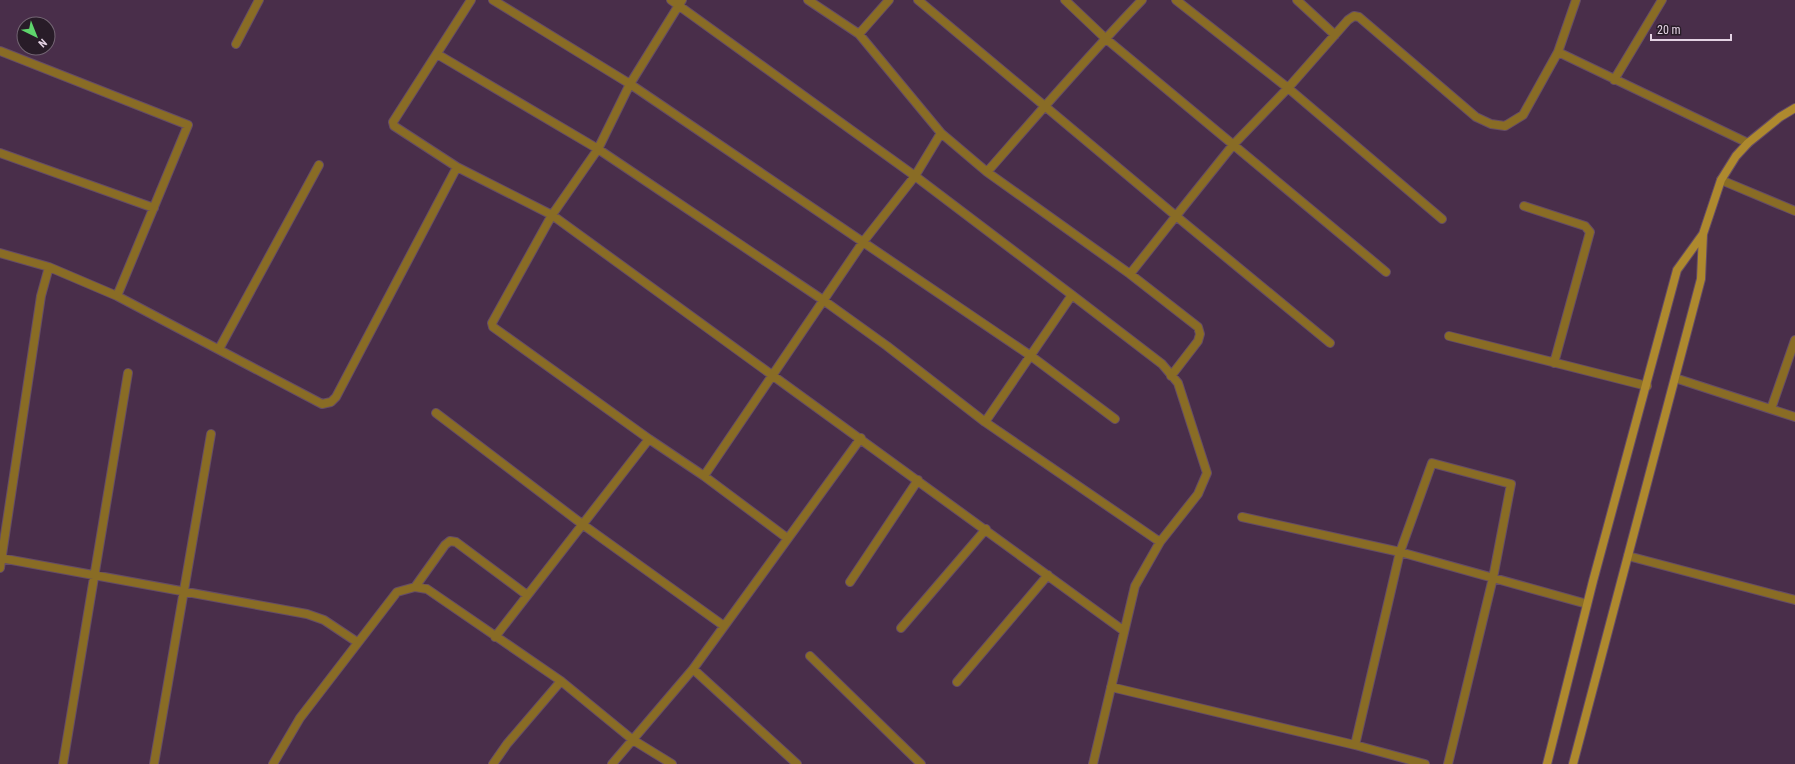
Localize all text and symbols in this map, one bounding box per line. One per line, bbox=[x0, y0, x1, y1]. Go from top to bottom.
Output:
north arrow bbox=[16, 16, 56, 56]
scale bar bbox=[1651, 16, 1731, 42]
text: 20 m bbox=[1657, 23, 1681, 37]
text: N bbox=[35, 36, 49, 50]

